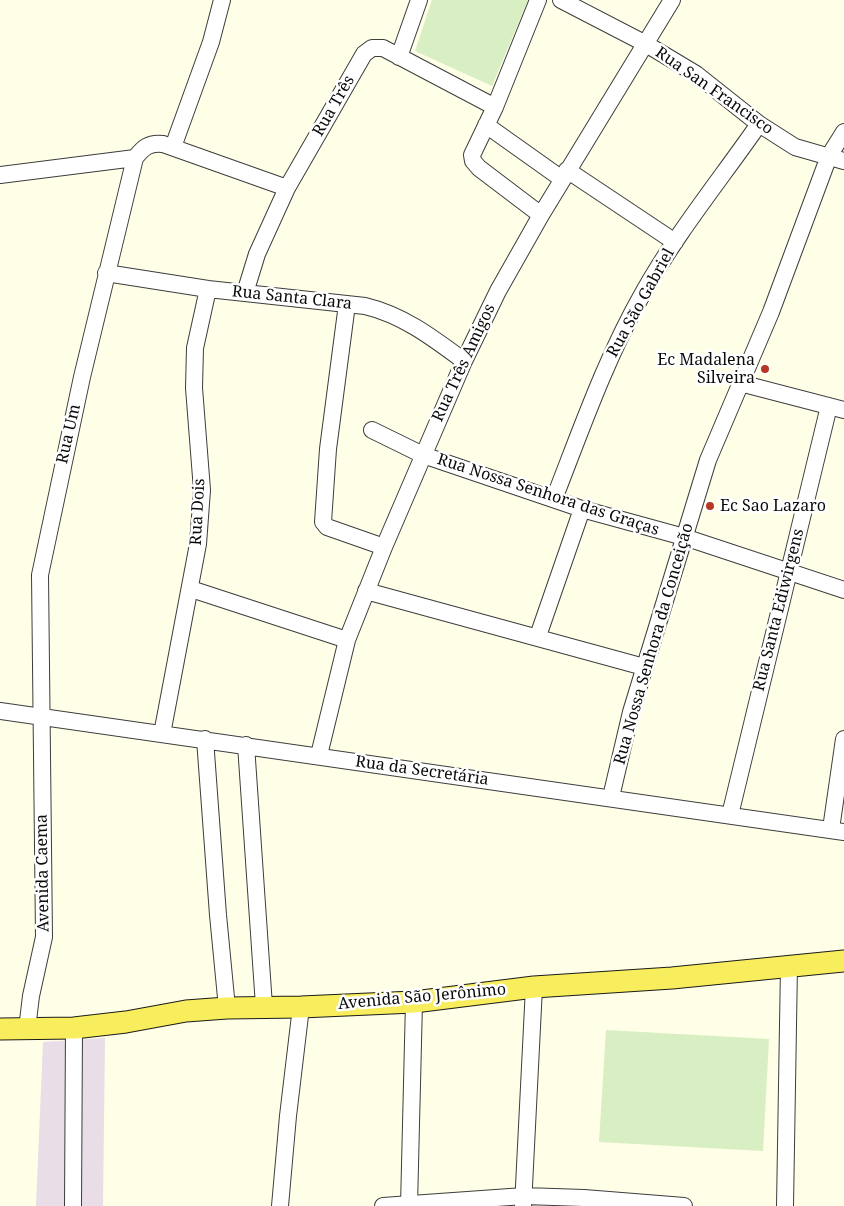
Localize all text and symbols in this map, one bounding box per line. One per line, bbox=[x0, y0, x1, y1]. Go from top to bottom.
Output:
street label: Rua San Francisco bbox=[651, 43, 777, 139]
street label: Rua Três bbox=[309, 72, 359, 140]
street label: Rua São Gabriel bbox=[603, 245, 679, 361]
street label: Rua Santa Clara bbox=[231, 282, 353, 314]
street label: Rua Três Amigos bbox=[428, 301, 500, 425]
place label: Ec Madalena Silveira bbox=[657, 350, 755, 388]
marker: Ec Madalena Silveira bbox=[759, 363, 771, 375]
street label: Rua Um bbox=[53, 402, 85, 466]
street label: Rua Nossa Senhora das Graças bbox=[435, 450, 661, 540]
street label: Rua Dois bbox=[187, 478, 209, 546]
place label: Ec Sao Lazaro bbox=[720, 496, 826, 516]
marker: Ec Sao Lazaro bbox=[704, 500, 716, 512]
street label: Rua Nossa Senhora da Conceição bbox=[610, 521, 698, 767]
street label: Rua Santa Ediwirgens bbox=[750, 527, 808, 693]
street label: Rua da Secretária bbox=[354, 752, 490, 790]
street label: Avenida Caema bbox=[32, 814, 54, 932]
street label: Avenida São Jerônimo bbox=[337, 980, 507, 1014]

